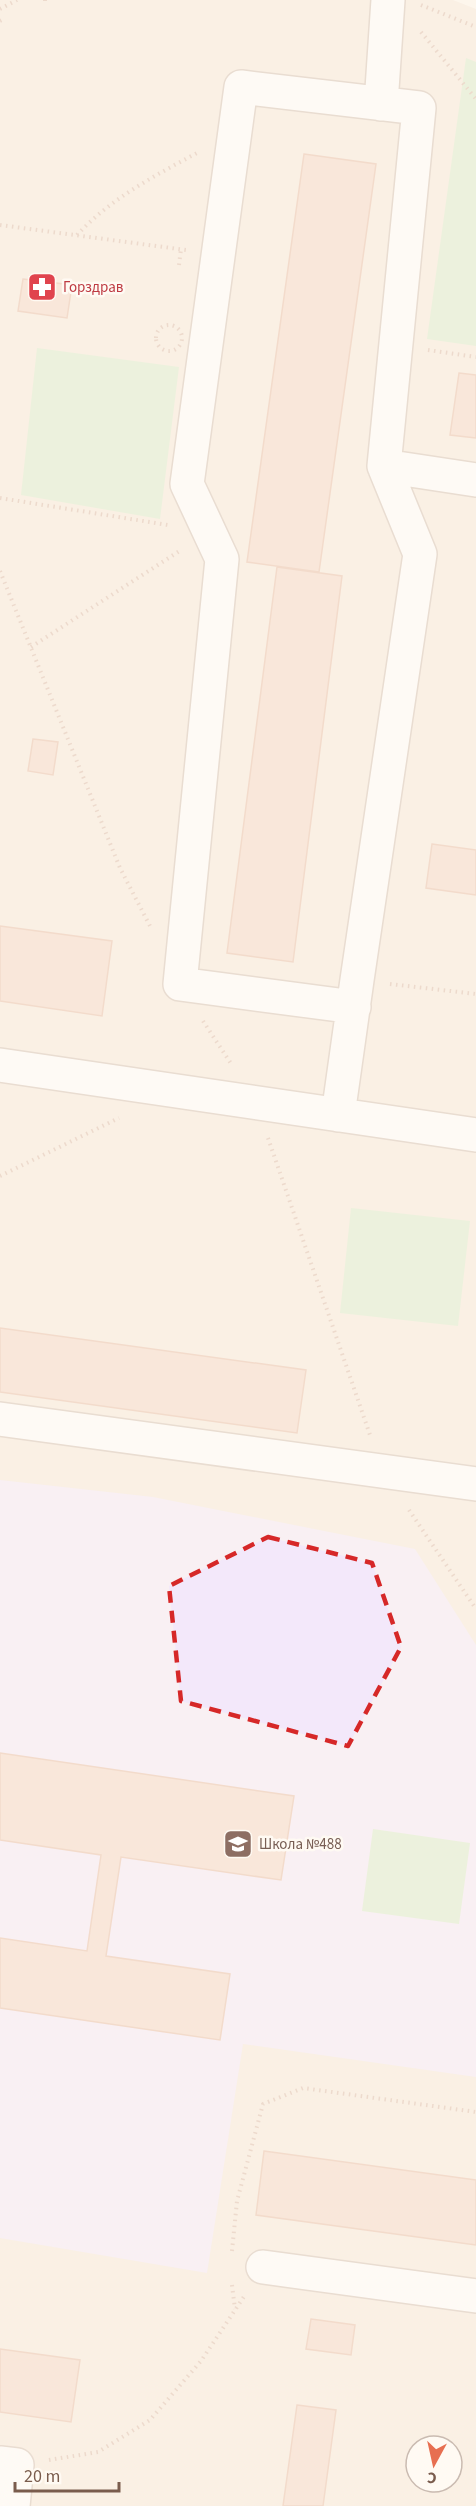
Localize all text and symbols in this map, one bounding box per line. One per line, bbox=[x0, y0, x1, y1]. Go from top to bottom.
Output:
pharmacy icon: Горздрав bbox=[26, 271, 58, 303]
place label: Горздрав bbox=[63, 277, 124, 298]
school or university icon: Школа №488 bbox=[222, 1828, 254, 1860]
place label: Школа №488 bbox=[259, 1834, 342, 1855]
north arrow bbox=[404, 2434, 464, 2494]
scale bar bbox=[15, 2455, 118, 2493]
text: 20 m bbox=[24, 2464, 60, 2489]
text: С bbox=[426, 2466, 438, 2489]

